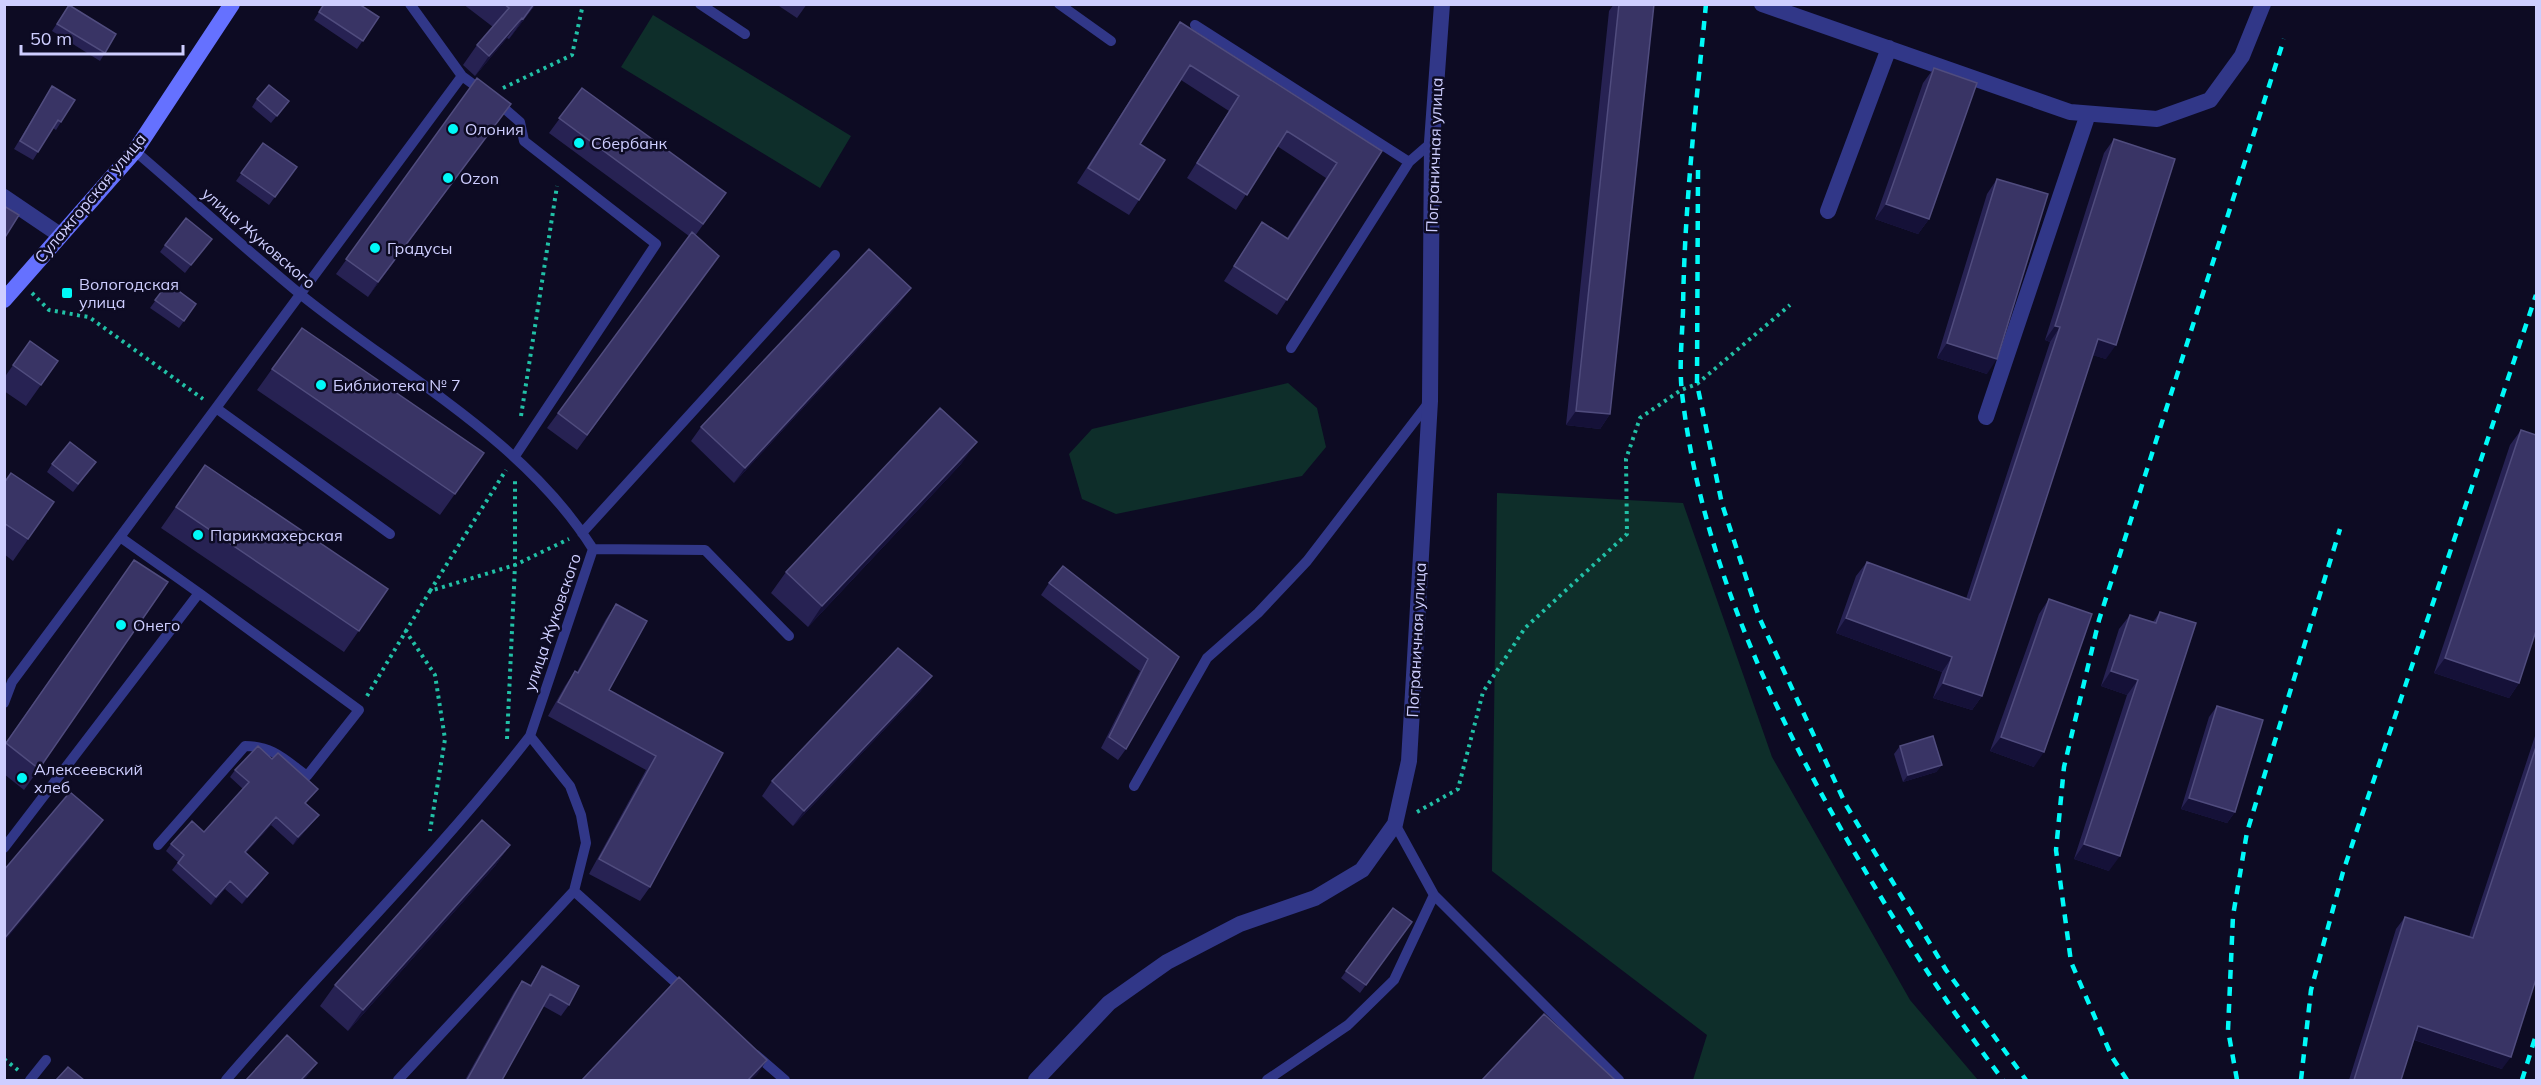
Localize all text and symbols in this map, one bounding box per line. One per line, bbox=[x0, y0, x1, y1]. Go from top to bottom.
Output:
scale bar bbox=[21, 18, 183, 56]
text: 50 m bbox=[30, 27, 72, 50]
street label: Пограничная улица bbox=[1421, 77, 1447, 233]
place label: Олония bbox=[465, 119, 524, 139]
marker: Олония bbox=[446, 122, 460, 136]
street label: Сулажгорская улица bbox=[30, 129, 150, 267]
place label: Сбербанк bbox=[591, 133, 668, 153]
marker: Сбербанк bbox=[572, 136, 586, 150]
place label: Ozon bbox=[460, 168, 499, 188]
marker: Ozon bbox=[441, 171, 455, 185]
street label: улица Жуковского bbox=[198, 183, 320, 293]
place label: Градусы bbox=[387, 238, 452, 258]
marker: Градусы bbox=[368, 241, 382, 255]
place label: Вологодская улица bbox=[79, 274, 179, 312]
marker: Вологодская улица bbox=[60, 286, 74, 300]
place label: Библиотека № 7 bbox=[333, 375, 461, 395]
marker: Библиотека № 7 bbox=[314, 378, 328, 392]
place label: Парикмахерская bbox=[210, 525, 343, 545]
marker: Парикмахерская bbox=[191, 528, 205, 542]
street label: улица Жуковского bbox=[519, 551, 585, 693]
street label: Пограничная улица bbox=[1402, 562, 1430, 718]
place label: Онего bbox=[133, 615, 180, 635]
marker: Онего bbox=[114, 618, 128, 632]
place label: Алексеевский хлеб bbox=[34, 759, 143, 797]
marker: Алексеевский хлеб bbox=[15, 771, 29, 785]

